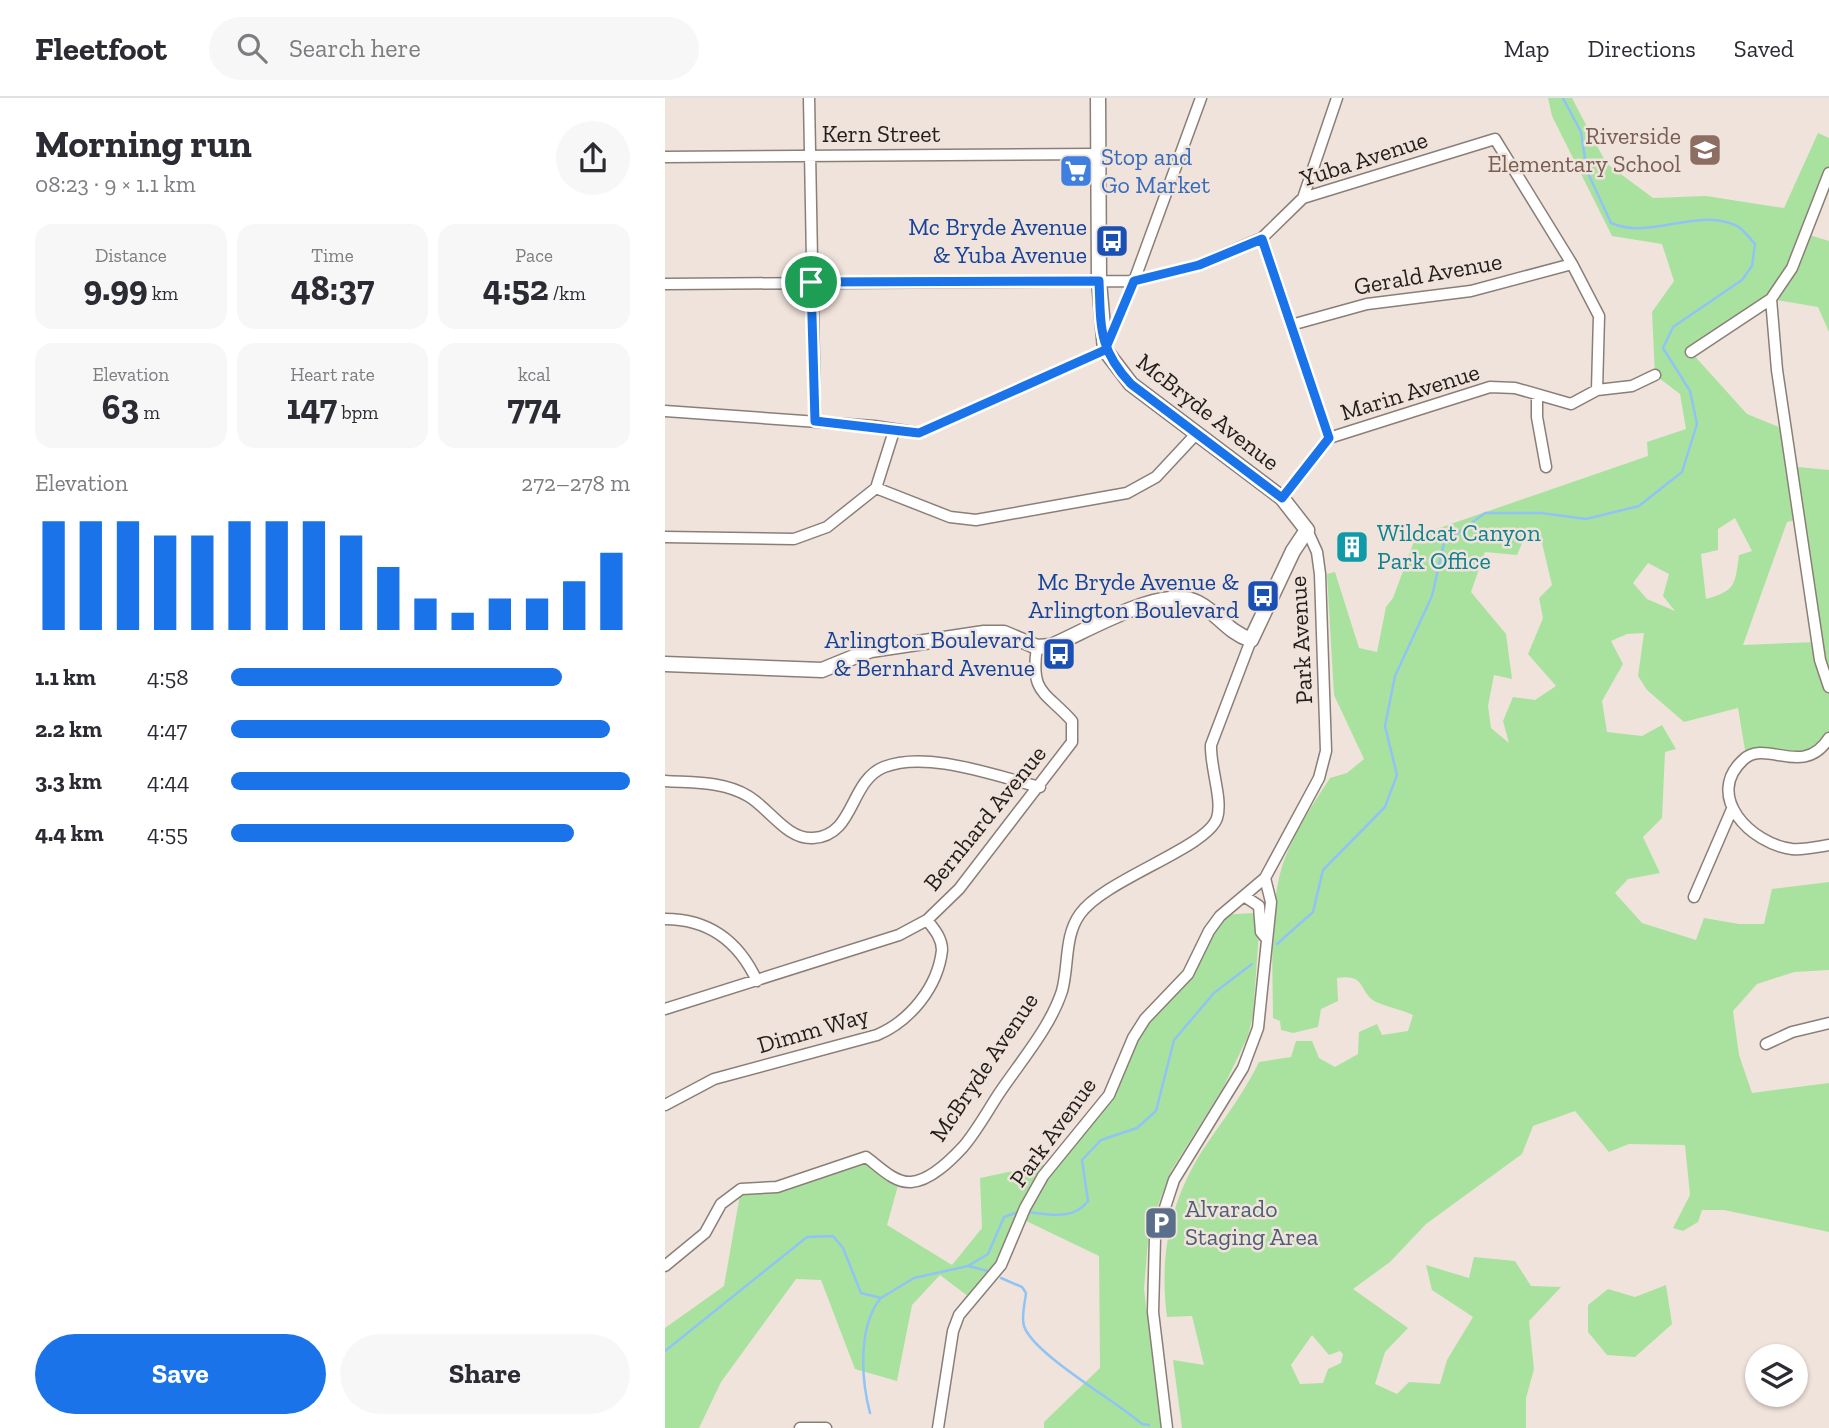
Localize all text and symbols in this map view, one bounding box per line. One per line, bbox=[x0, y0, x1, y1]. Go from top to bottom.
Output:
search box bbox=[209, 17, 699, 80]
text: Fleetfoot bbox=[35, 29, 167, 68]
icon: search bbox=[233, 29, 271, 67]
text: Search here bbox=[289, 32, 421, 64]
text: Map bbox=[1504, 34, 1550, 63]
text: Directions bbox=[1588, 34, 1696, 63]
text: Saved bbox=[1734, 34, 1794, 63]
street label: Kern Street bbox=[822, 119, 940, 148]
text: Morning run bbox=[35, 121, 252, 167]
button: share bbox=[556, 121, 630, 195]
place label: Riverside Elementary School bbox=[1487, 121, 1681, 178]
street label: Yuba Avenue bbox=[1296, 124, 1431, 193]
school or university icon: Riverside Elementary School bbox=[1686, 131, 1724, 169]
place label: Stop and Go Market bbox=[1101, 142, 1210, 199]
supermarket icon: Stop and Go Market bbox=[1057, 152, 1095, 190]
text: 08:23 · 9 × 1.1 km bbox=[35, 170, 196, 198]
place label: Mc Bryde Avenue & Yuba Avenue bbox=[908, 212, 1087, 269]
bus stop icon: Mc Bryde Avenue & Yuba Avenue bbox=[1093, 222, 1131, 260]
text: Distance bbox=[95, 244, 167, 267]
text: Time bbox=[311, 244, 354, 267]
text: Pace bbox=[515, 244, 553, 267]
street label: Gerald Avenue bbox=[1352, 246, 1504, 301]
pin bbox=[781, 252, 841, 312]
icon: arrive bbox=[792, 263, 830, 301]
text: 9.99 bbox=[83, 267, 148, 309]
text: 48:37 bbox=[291, 267, 374, 309]
text: 4:52 bbox=[483, 267, 549, 309]
text: km bbox=[148, 282, 178, 305]
text: /km bbox=[549, 282, 586, 305]
street label: McBryde Avenue bbox=[1131, 347, 1285, 476]
street label: Marin Avenue bbox=[1337, 357, 1483, 426]
text: Elevation bbox=[92, 363, 169, 386]
text: Heart rate bbox=[290, 363, 375, 386]
text: kcal bbox=[518, 363, 550, 386]
text: 63 bbox=[102, 386, 139, 428]
text: 147 bbox=[286, 386, 337, 428]
text: 774 bbox=[507, 386, 561, 428]
text: m bbox=[139, 401, 160, 424]
text: bpm bbox=[337, 401, 379, 424]
text: Elevation bbox=[35, 469, 128, 497]
text: 272–278 m bbox=[521, 469, 630, 497]
place label: Wildcat Canyon Park Office bbox=[1377, 518, 1541, 575]
building icon: Wildcat Canyon Park Office bbox=[1333, 528, 1371, 566]
place label: Mc Bryde Avenue & Arlington Boulevard bbox=[1029, 567, 1239, 624]
street label: Park Avenue bbox=[1283, 575, 1318, 705]
bus stop icon: Mc Bryde Avenue & Arlington Boulevard bbox=[1244, 577, 1282, 615]
place label: Arlington Boulevard & Bernhard Avenue bbox=[825, 625, 1035, 682]
bus stop icon: Arlington Boulevard & Bernhard Avenue bbox=[1040, 635, 1078, 673]
text: 1.1 km bbox=[35, 663, 96, 691]
text: 4:58 bbox=[147, 663, 189, 691]
text: 2.2 km bbox=[35, 715, 102, 743]
text: 4:47 bbox=[147, 715, 187, 743]
street label: Bernhard Avenue bbox=[917, 739, 1052, 896]
text: 3.3 km bbox=[35, 767, 102, 795]
text: 4:44 bbox=[147, 767, 189, 795]
text: 4.4 km bbox=[35, 819, 104, 847]
text: 4:55 bbox=[147, 819, 188, 847]
street label: McBryde Avenue bbox=[923, 987, 1044, 1147]
street label: Dimm Way bbox=[754, 1000, 873, 1059]
street label: Park Avenue bbox=[1003, 1071, 1102, 1192]
place label: Alvarado Staging Area bbox=[1185, 1194, 1319, 1251]
parking icon: Alvarado Staging Area bbox=[1142, 1204, 1180, 1242]
button: Save bbox=[35, 1334, 326, 1414]
button: Share bbox=[340, 1334, 630, 1414]
map controls bbox=[1745, 1344, 1808, 1407]
button: layers bbox=[1745, 1344, 1808, 1407]

